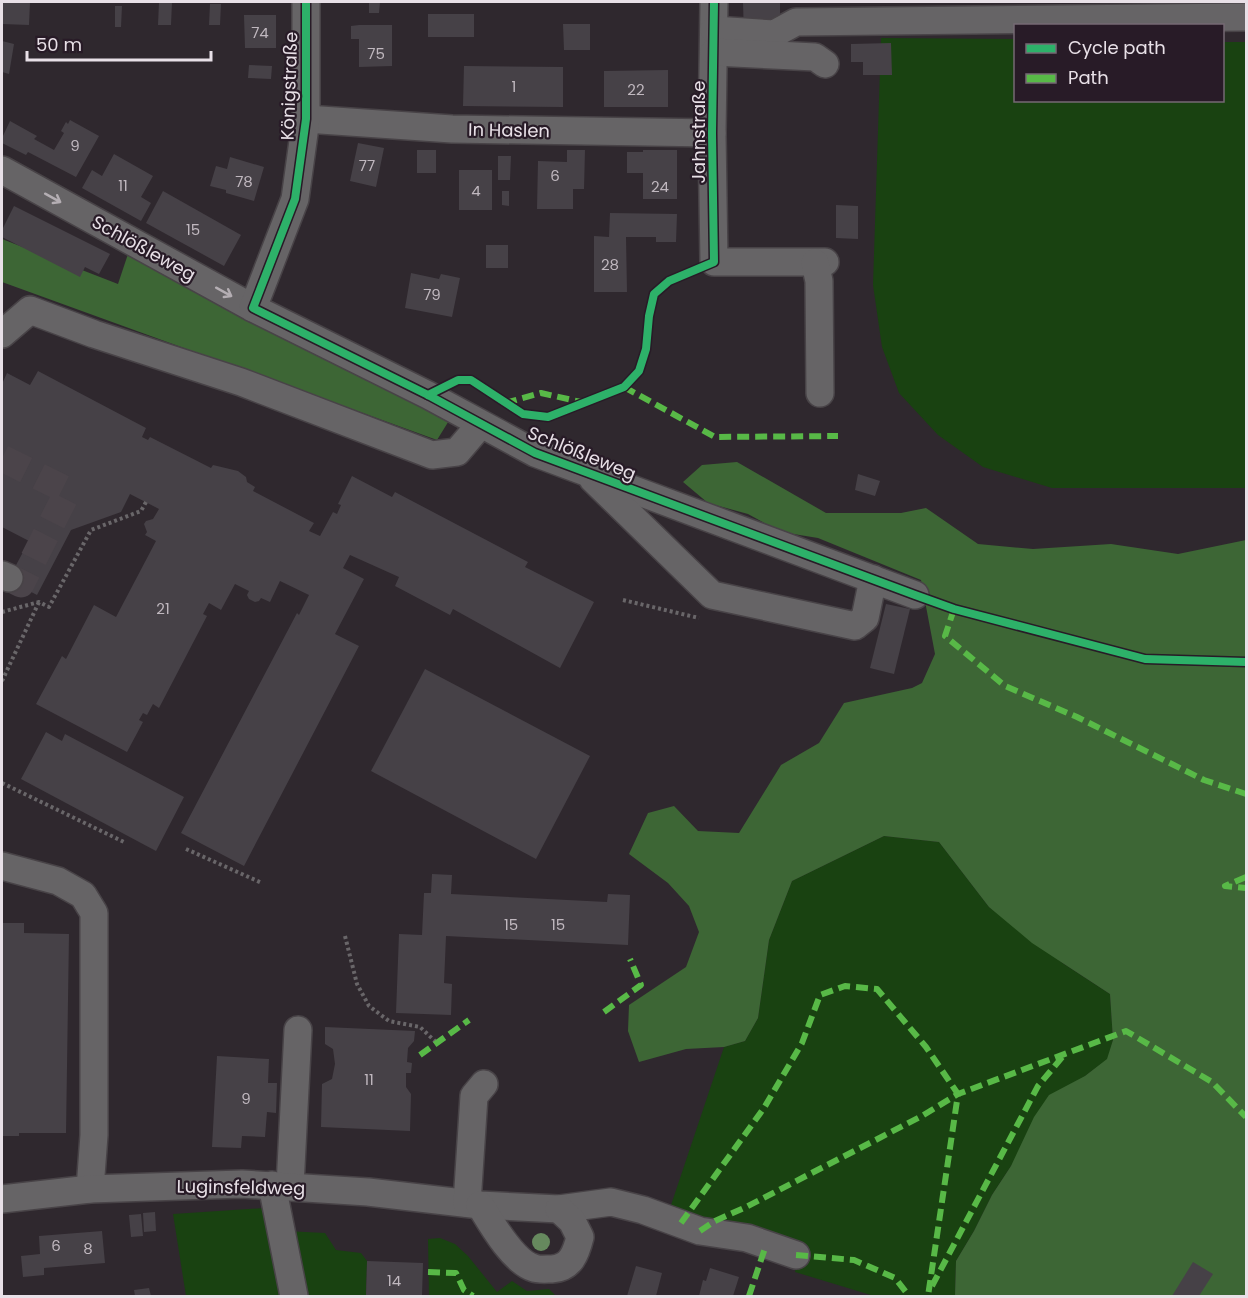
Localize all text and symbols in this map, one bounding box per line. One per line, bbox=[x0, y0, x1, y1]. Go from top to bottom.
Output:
house number: 74 bbox=[251, 22, 269, 43]
scale bar bbox=[27, 24, 212, 62]
legend bbox=[1014, 24, 1224, 102]
street label: Königstraße bbox=[275, 31, 303, 141]
text: 50 m bbox=[36, 32, 82, 57]
text: Cycle path bbox=[1068, 35, 1166, 60]
house number: 75 bbox=[367, 43, 385, 64]
text: Path bbox=[1068, 65, 1109, 90]
house number: 1 bbox=[512, 76, 516, 97]
house number: 22 bbox=[627, 79, 645, 100]
street label: Jahnstraße bbox=[686, 81, 711, 184]
street label: In Haslen bbox=[468, 117, 550, 143]
house number: 9 bbox=[70, 135, 80, 156]
house number: 77 bbox=[359, 155, 375, 176]
house number: 6 bbox=[550, 165, 560, 186]
house number: 78 bbox=[235, 171, 253, 192]
house number: 11 bbox=[118, 175, 128, 196]
house number: 24 bbox=[651, 176, 669, 197]
house number: 4 bbox=[471, 180, 481, 201]
one-way arrow bbox=[44, 192, 61, 204]
street label: Schlößleweg bbox=[88, 209, 200, 287]
house number: 15 bbox=[186, 219, 200, 240]
house number: 28 bbox=[601, 254, 619, 275]
house number: 79 bbox=[423, 284, 441, 305]
one-way arrow bbox=[215, 286, 232, 298]
street label: Schlößleweg bbox=[524, 420, 640, 486]
house number: 21 bbox=[156, 598, 170, 619]
house number: 15 bbox=[504, 914, 518, 935]
house number: 15 bbox=[551, 914, 565, 935]
house number: 11 bbox=[364, 1069, 374, 1090]
house number: 9 bbox=[241, 1088, 251, 1109]
street label: Luginsfeldweg bbox=[177, 1173, 305, 1201]
house number: 6 bbox=[51, 1235, 61, 1256]
house number: 8 bbox=[83, 1238, 93, 1259]
house number: 14 bbox=[387, 1270, 401, 1291]

